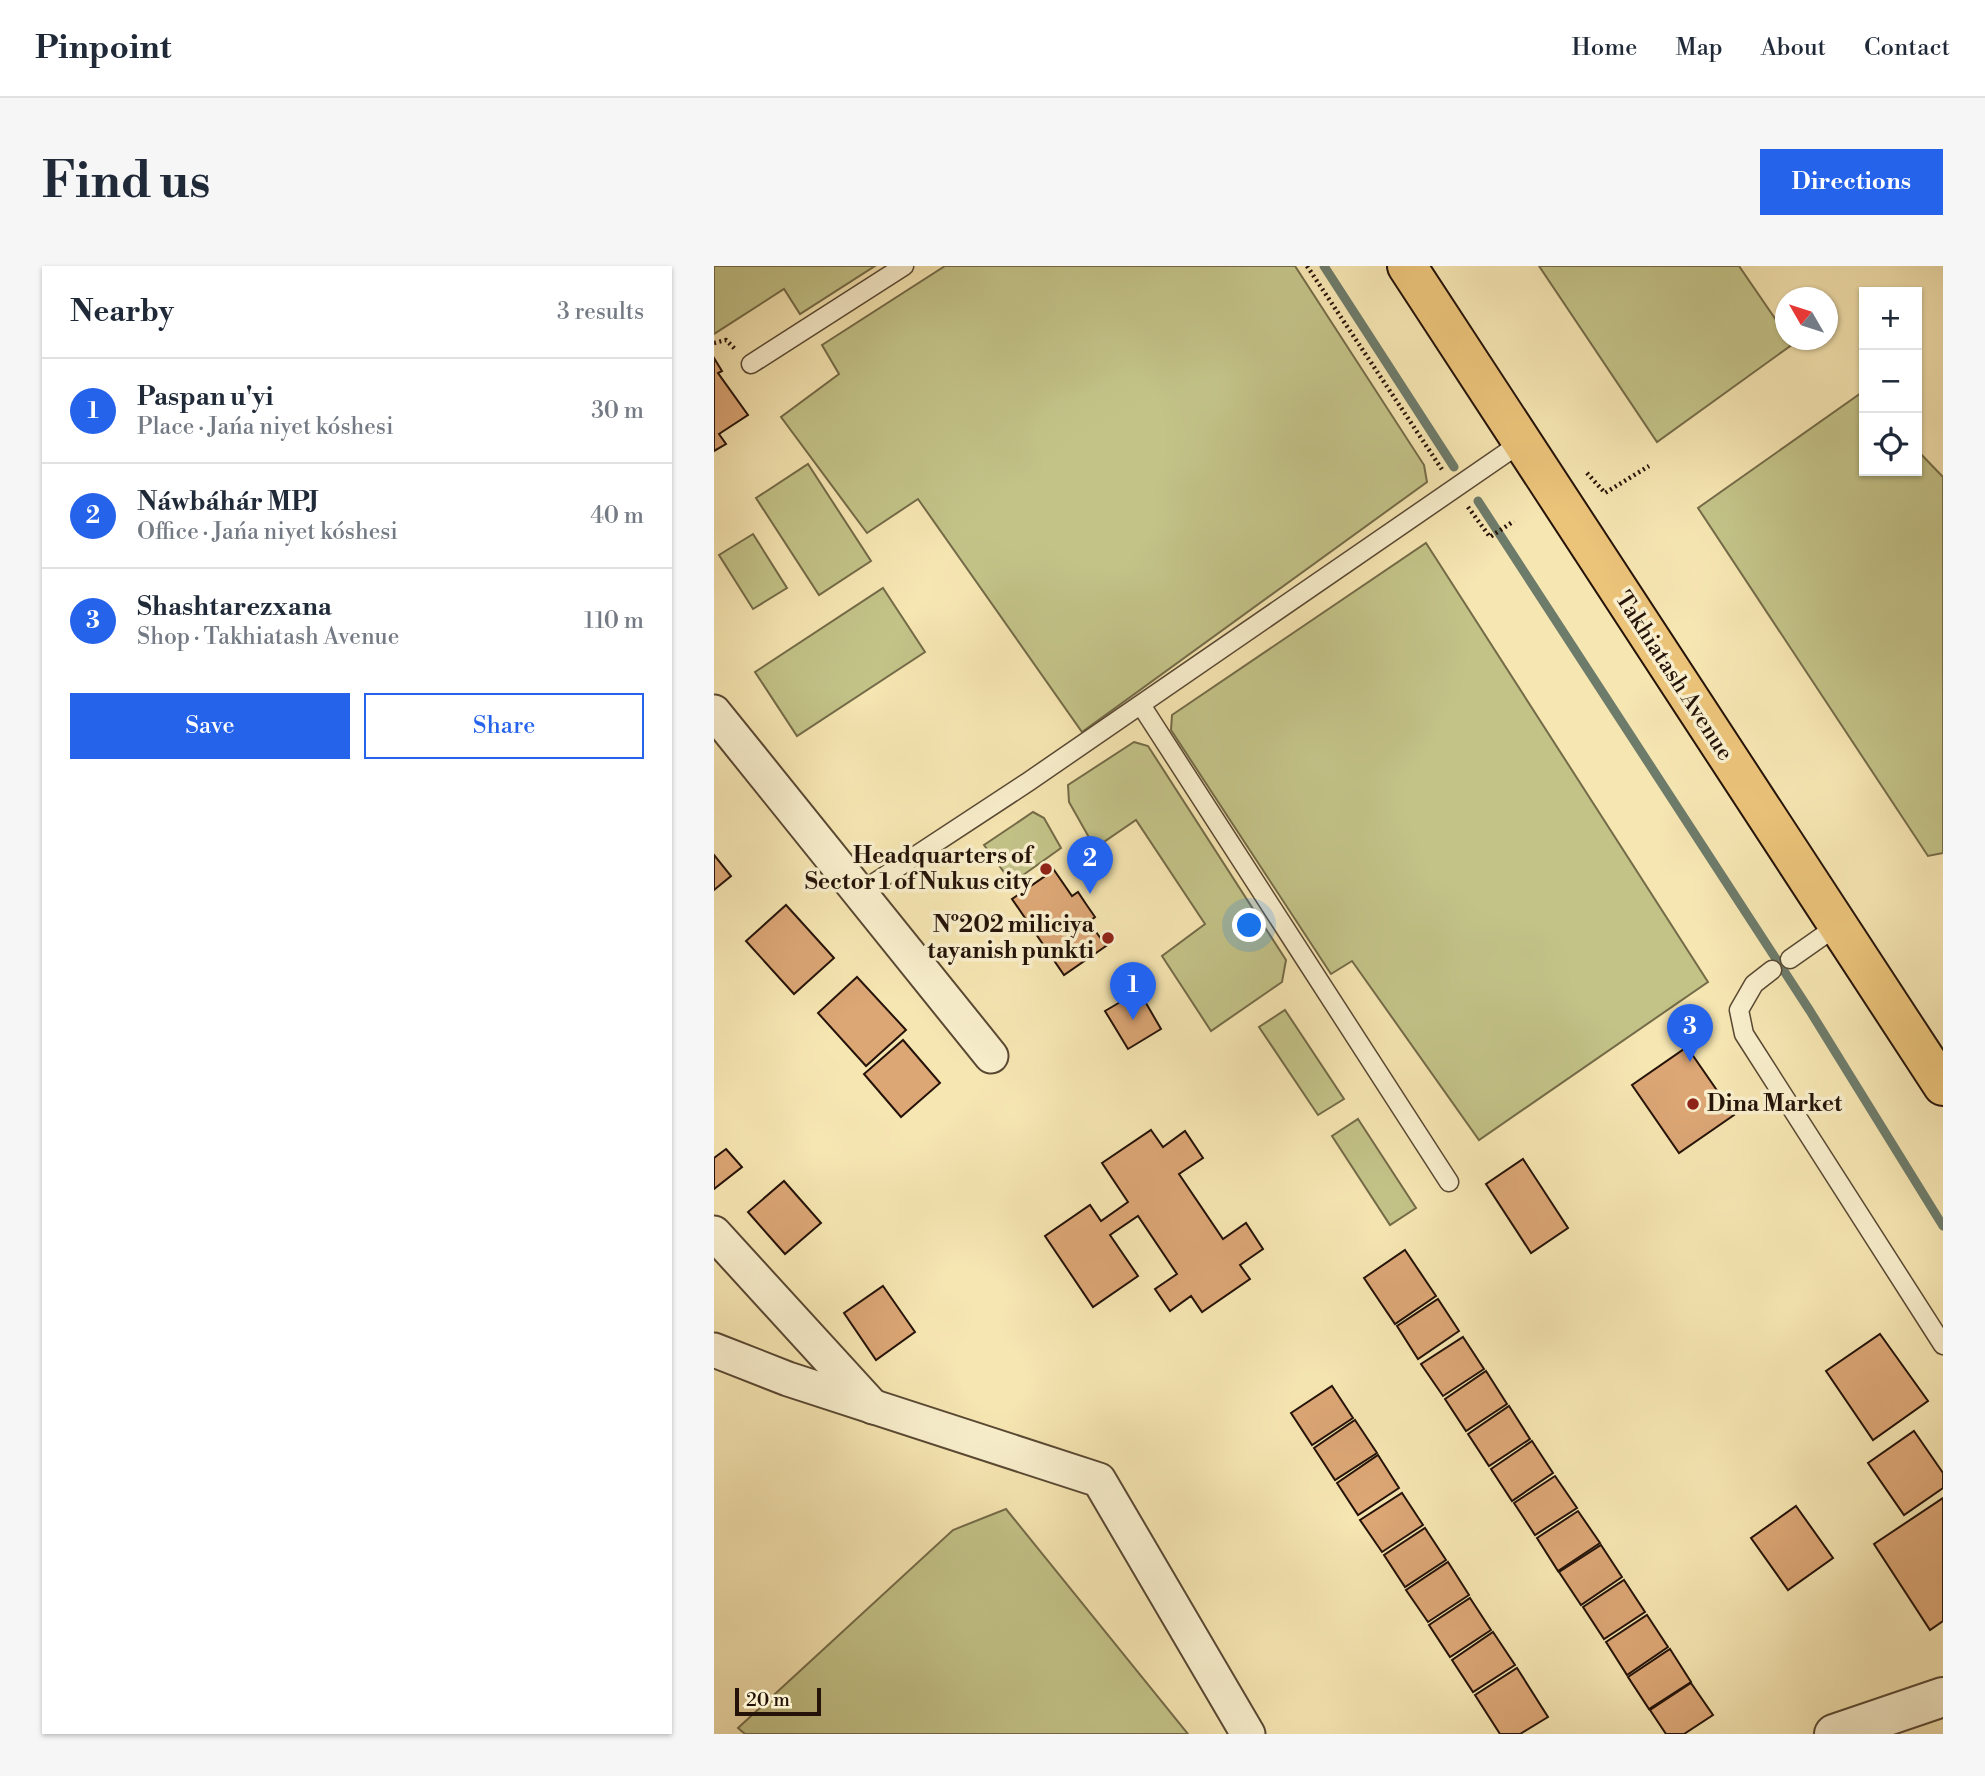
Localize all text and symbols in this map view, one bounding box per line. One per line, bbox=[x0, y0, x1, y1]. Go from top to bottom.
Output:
text: Pinpoint bbox=[35, 28, 172, 69]
text: Home bbox=[1572, 33, 1637, 63]
text: Map bbox=[1675, 33, 1723, 63]
text: About bbox=[1761, 33, 1826, 63]
text: Contact bbox=[1864, 33, 1950, 63]
button: Directions bbox=[1760, 149, 1943, 215]
text: Find us bbox=[42, 152, 211, 213]
north arrow bbox=[1775, 287, 1838, 350]
map controls bbox=[1859, 287, 1922, 476]
button: + bbox=[1859, 287, 1922, 350]
text: Nearby bbox=[70, 293, 174, 331]
text: 3 results bbox=[557, 298, 644, 326]
button: − bbox=[1859, 350, 1922, 413]
text: Paspan u'yi bbox=[137, 381, 274, 413]
text: 1 bbox=[87, 397, 99, 425]
text: 30 m bbox=[591, 397, 644, 425]
text: Place · Jańa niyet kóshesi bbox=[137, 413, 394, 441]
button: locate bbox=[1859, 413, 1922, 476]
text: Náwbáhár MPJ bbox=[137, 486, 319, 518]
text: 2 bbox=[86, 502, 100, 530]
text: 40 m bbox=[590, 502, 644, 530]
text: Office · Jańa niyet kóshesi bbox=[137, 518, 398, 546]
street label: Takhiatash Avenue bbox=[1609, 586, 1739, 766]
text: Shashtarezxana bbox=[137, 591, 332, 623]
text: 3 bbox=[86, 607, 100, 635]
text: 110 m bbox=[584, 607, 644, 635]
text: Shop · Takhiatash Avenue bbox=[137, 623, 399, 651]
button: Save bbox=[70, 693, 350, 759]
button: Share bbox=[364, 693, 644, 759]
pin: 2 bbox=[1067, 836, 1113, 894]
place label: Headquarters of Sector 1 of Nukus city bbox=[805, 842, 1035, 896]
marker: Headquarters of Sector 1 of Nukus city bbox=[1038, 861, 1054, 877]
your location bbox=[1232, 908, 1266, 942]
place label: №202 miliciya tayanish punkti bbox=[927, 911, 1095, 965]
marker: №202 miliciya tayanish punkti bbox=[1100, 930, 1116, 946]
pin: 1 bbox=[1110, 962, 1156, 1020]
pin: 3 bbox=[1667, 1004, 1713, 1062]
place label: Dina Market bbox=[1707, 1090, 1843, 1118]
marker: Dina Market bbox=[1685, 1096, 1701, 1112]
scale bar bbox=[735, 1685, 821, 1717]
text: 20 m bbox=[746, 1688, 790, 1712]

